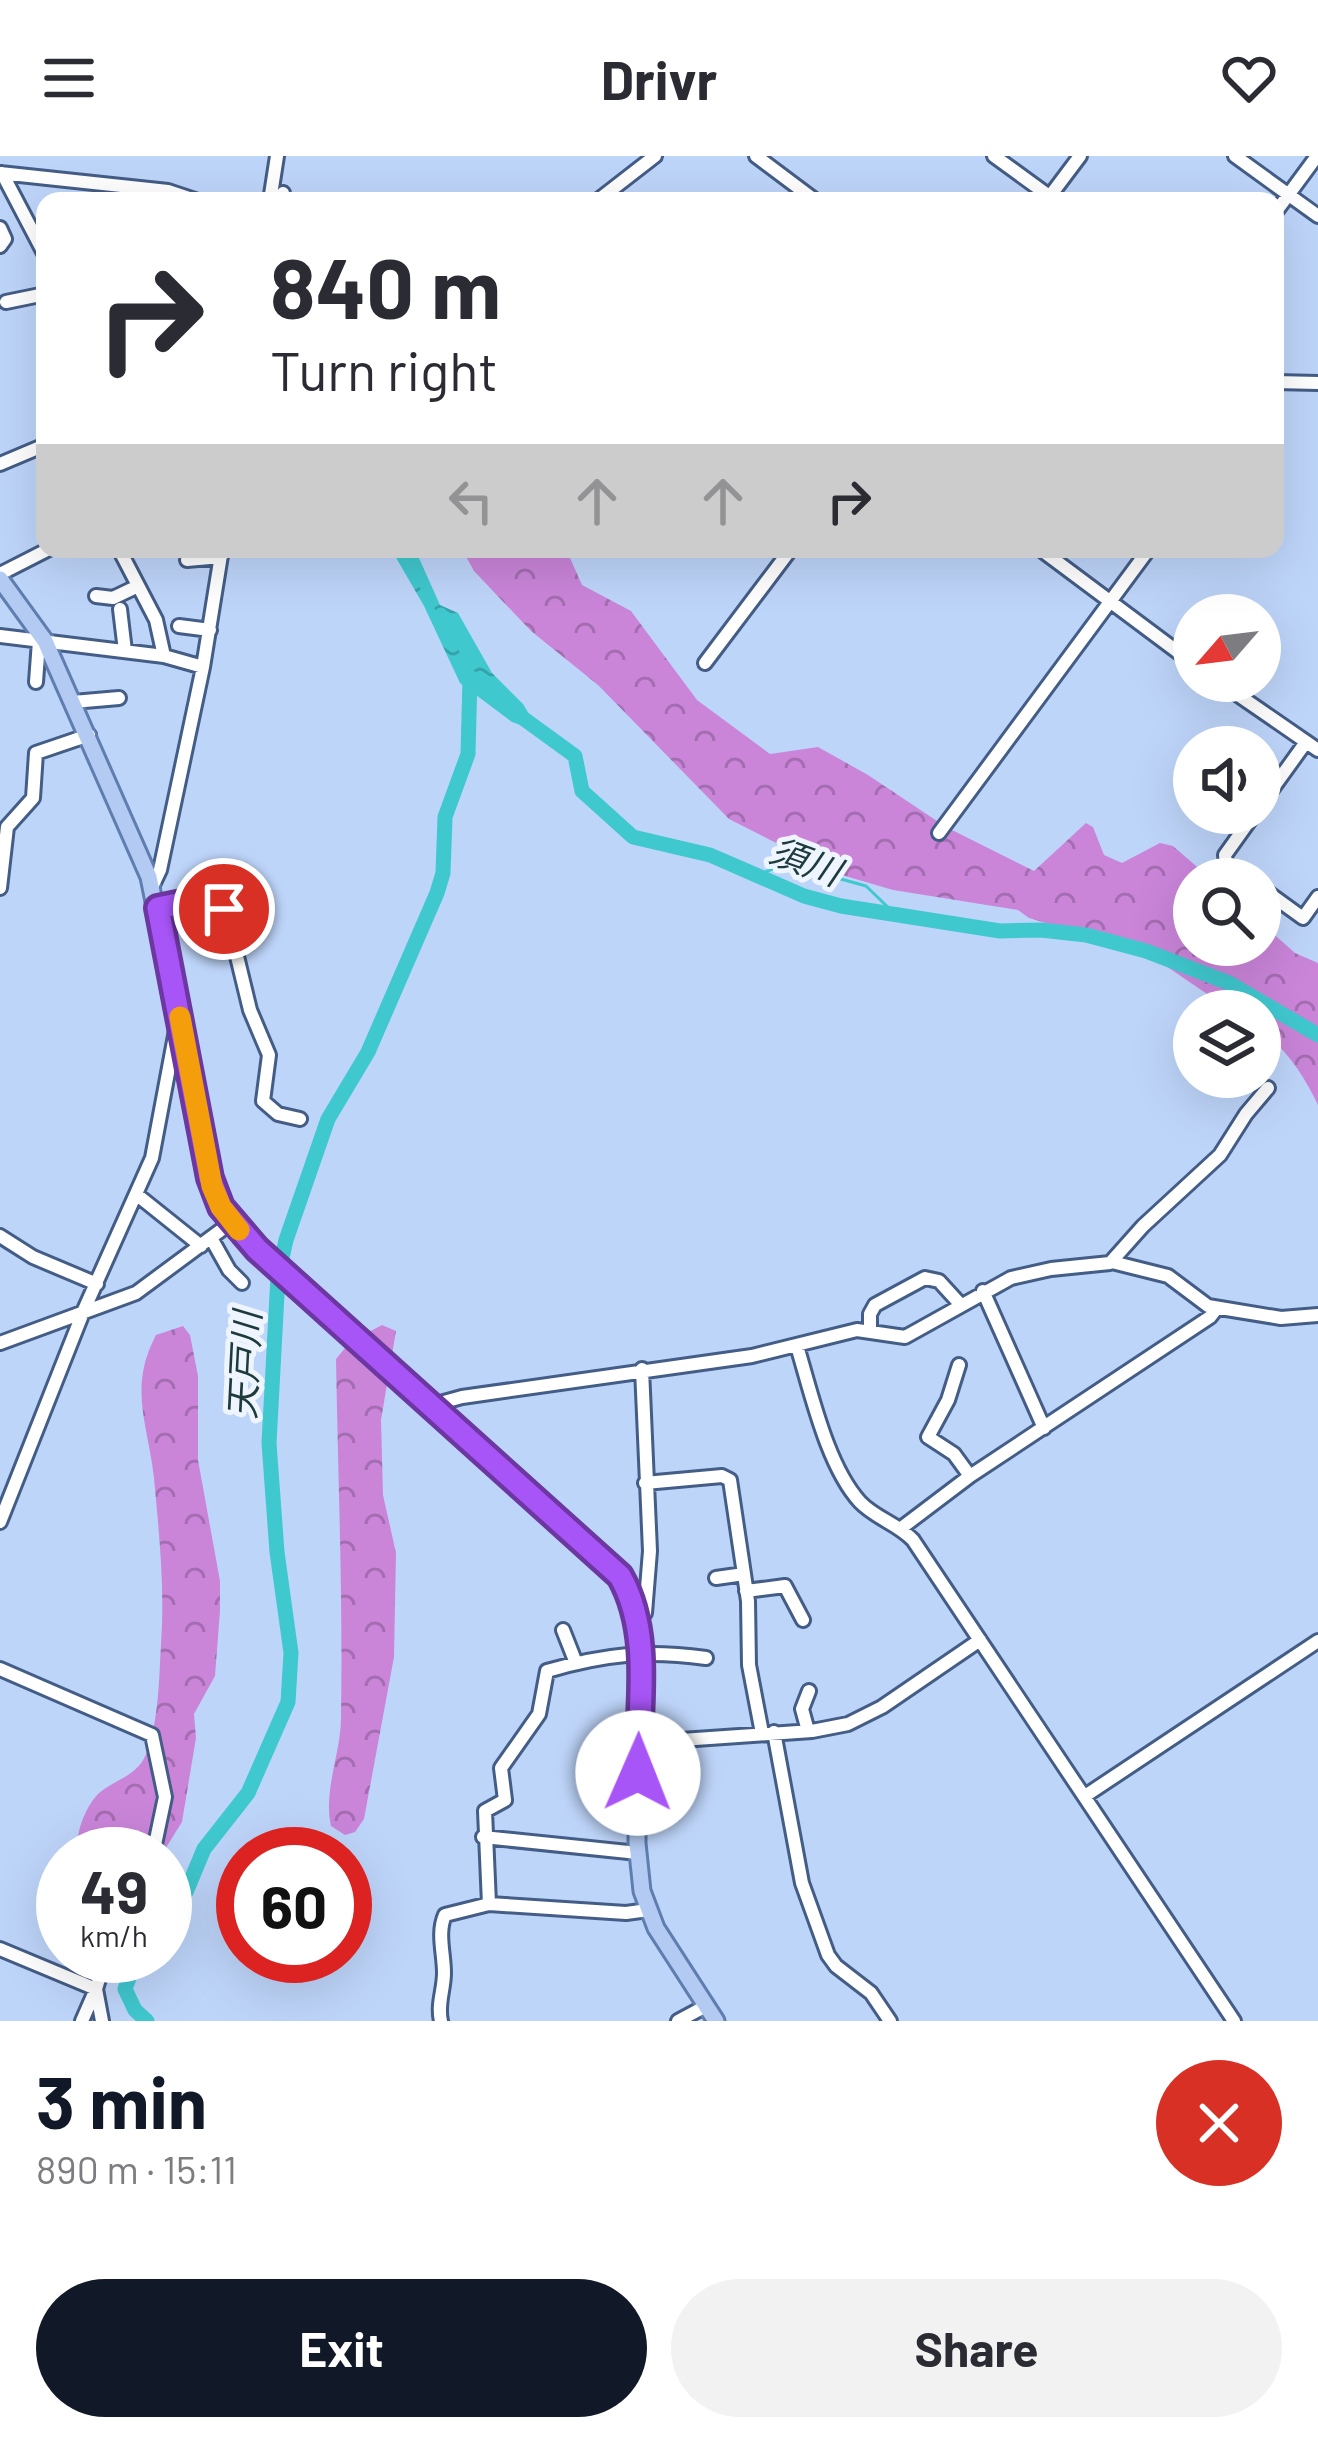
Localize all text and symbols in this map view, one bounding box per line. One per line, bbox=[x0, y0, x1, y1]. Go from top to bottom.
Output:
icon: menu bbox=[36, 45, 102, 111]
icon: heart bbox=[1216, 45, 1282, 111]
text: Drivr bbox=[601, 46, 717, 111]
text: 840 m bbox=[270, 235, 501, 336]
icon: right bbox=[72, 240, 228, 396]
text: Turn right bbox=[270, 337, 498, 402]
icon: left bbox=[438, 468, 504, 534]
icon: ahead bbox=[564, 468, 630, 534]
icon: ahead bbox=[690, 468, 756, 534]
icon: right bbox=[816, 468, 882, 534]
north arrow bbox=[1173, 594, 1281, 702]
map controls bbox=[1173, 594, 1281, 1098]
button: sound bbox=[1173, 726, 1281, 834]
water label: 須川 bbox=[765, 827, 851, 894]
pin bbox=[173, 858, 275, 960]
button: search bbox=[1173, 858, 1281, 966]
icon: arrive bbox=[191, 876, 257, 942]
button: layers bbox=[1173, 990, 1281, 1098]
water label: 天戸川 bbox=[219, 1306, 268, 1420]
position arrow bbox=[575, 1710, 701, 1836]
speed limit sign: 60 bbox=[216, 1827, 372, 1983]
text: 49 bbox=[80, 1854, 148, 1926]
text: km/h bbox=[80, 1917, 148, 1953]
text: 3 min bbox=[36, 2057, 207, 2143]
button: close bbox=[1156, 2060, 1282, 2186]
text: 890 m · 15:11 bbox=[36, 2145, 237, 2192]
button: Exit bbox=[36, 2279, 647, 2417]
button: Share bbox=[671, 2279, 1282, 2417]

